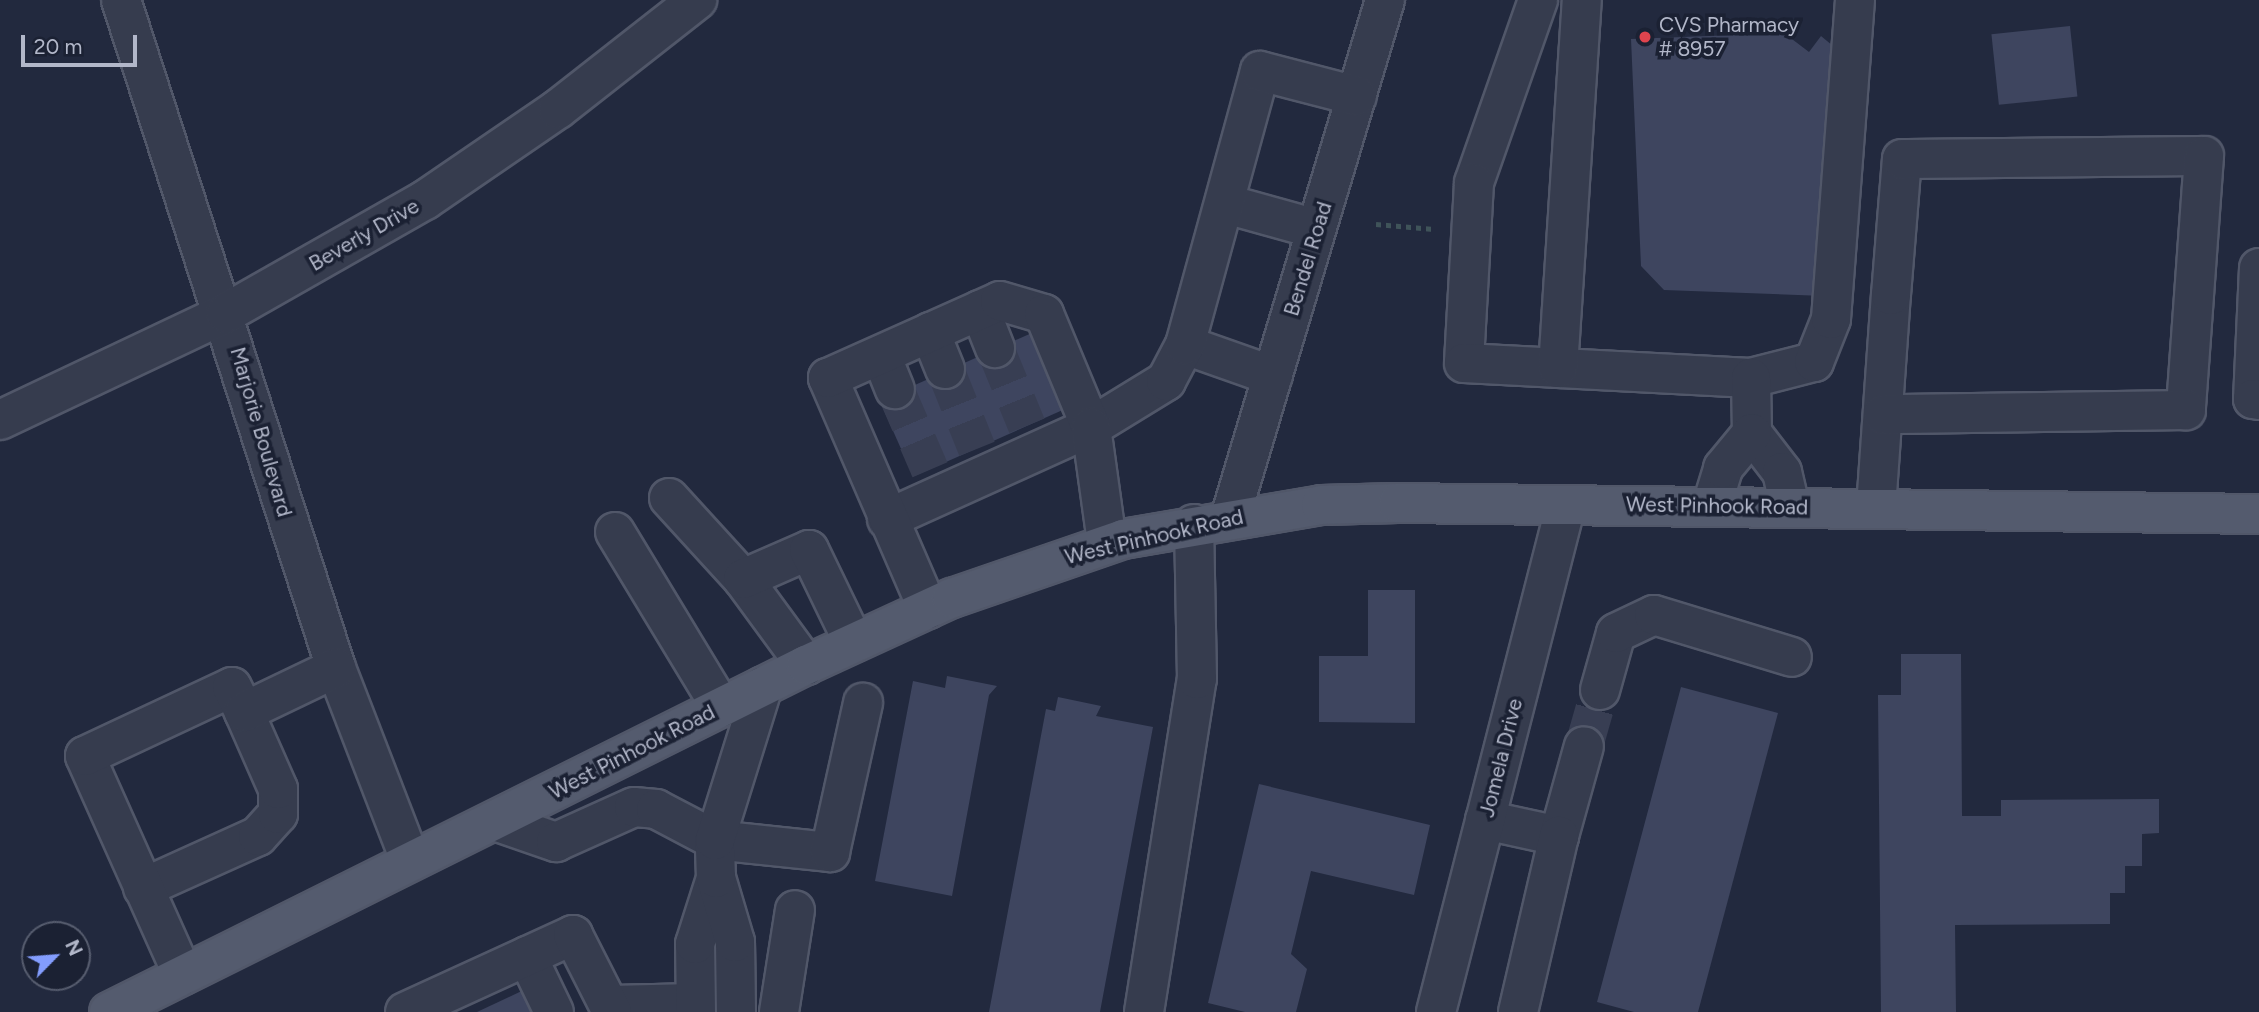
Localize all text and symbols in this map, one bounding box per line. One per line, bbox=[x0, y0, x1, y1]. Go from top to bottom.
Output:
place label: CVS Pharmacy # 8957 bbox=[1659, 12, 1799, 62]
scale bar bbox=[24, 21, 140, 65]
marker: CVS Pharmacy # 8957 bbox=[1637, 29, 1653, 45]
text: 20 m bbox=[34, 34, 82, 59]
street label: Beverly Drive bbox=[305, 193, 423, 277]
street label: Bendel Road bbox=[1279, 199, 1337, 319]
street label: Marjorie Boulevard bbox=[225, 344, 297, 520]
street label: West Pinhook Road bbox=[1626, 492, 1808, 520]
street label: West Pinhook Road bbox=[1062, 504, 1246, 570]
street label: Jomela Drive bbox=[1474, 696, 1528, 820]
street label: West Pinhook Road bbox=[545, 699, 719, 805]
north arrow bbox=[21, 921, 91, 991]
text: N bbox=[60, 936, 87, 959]

